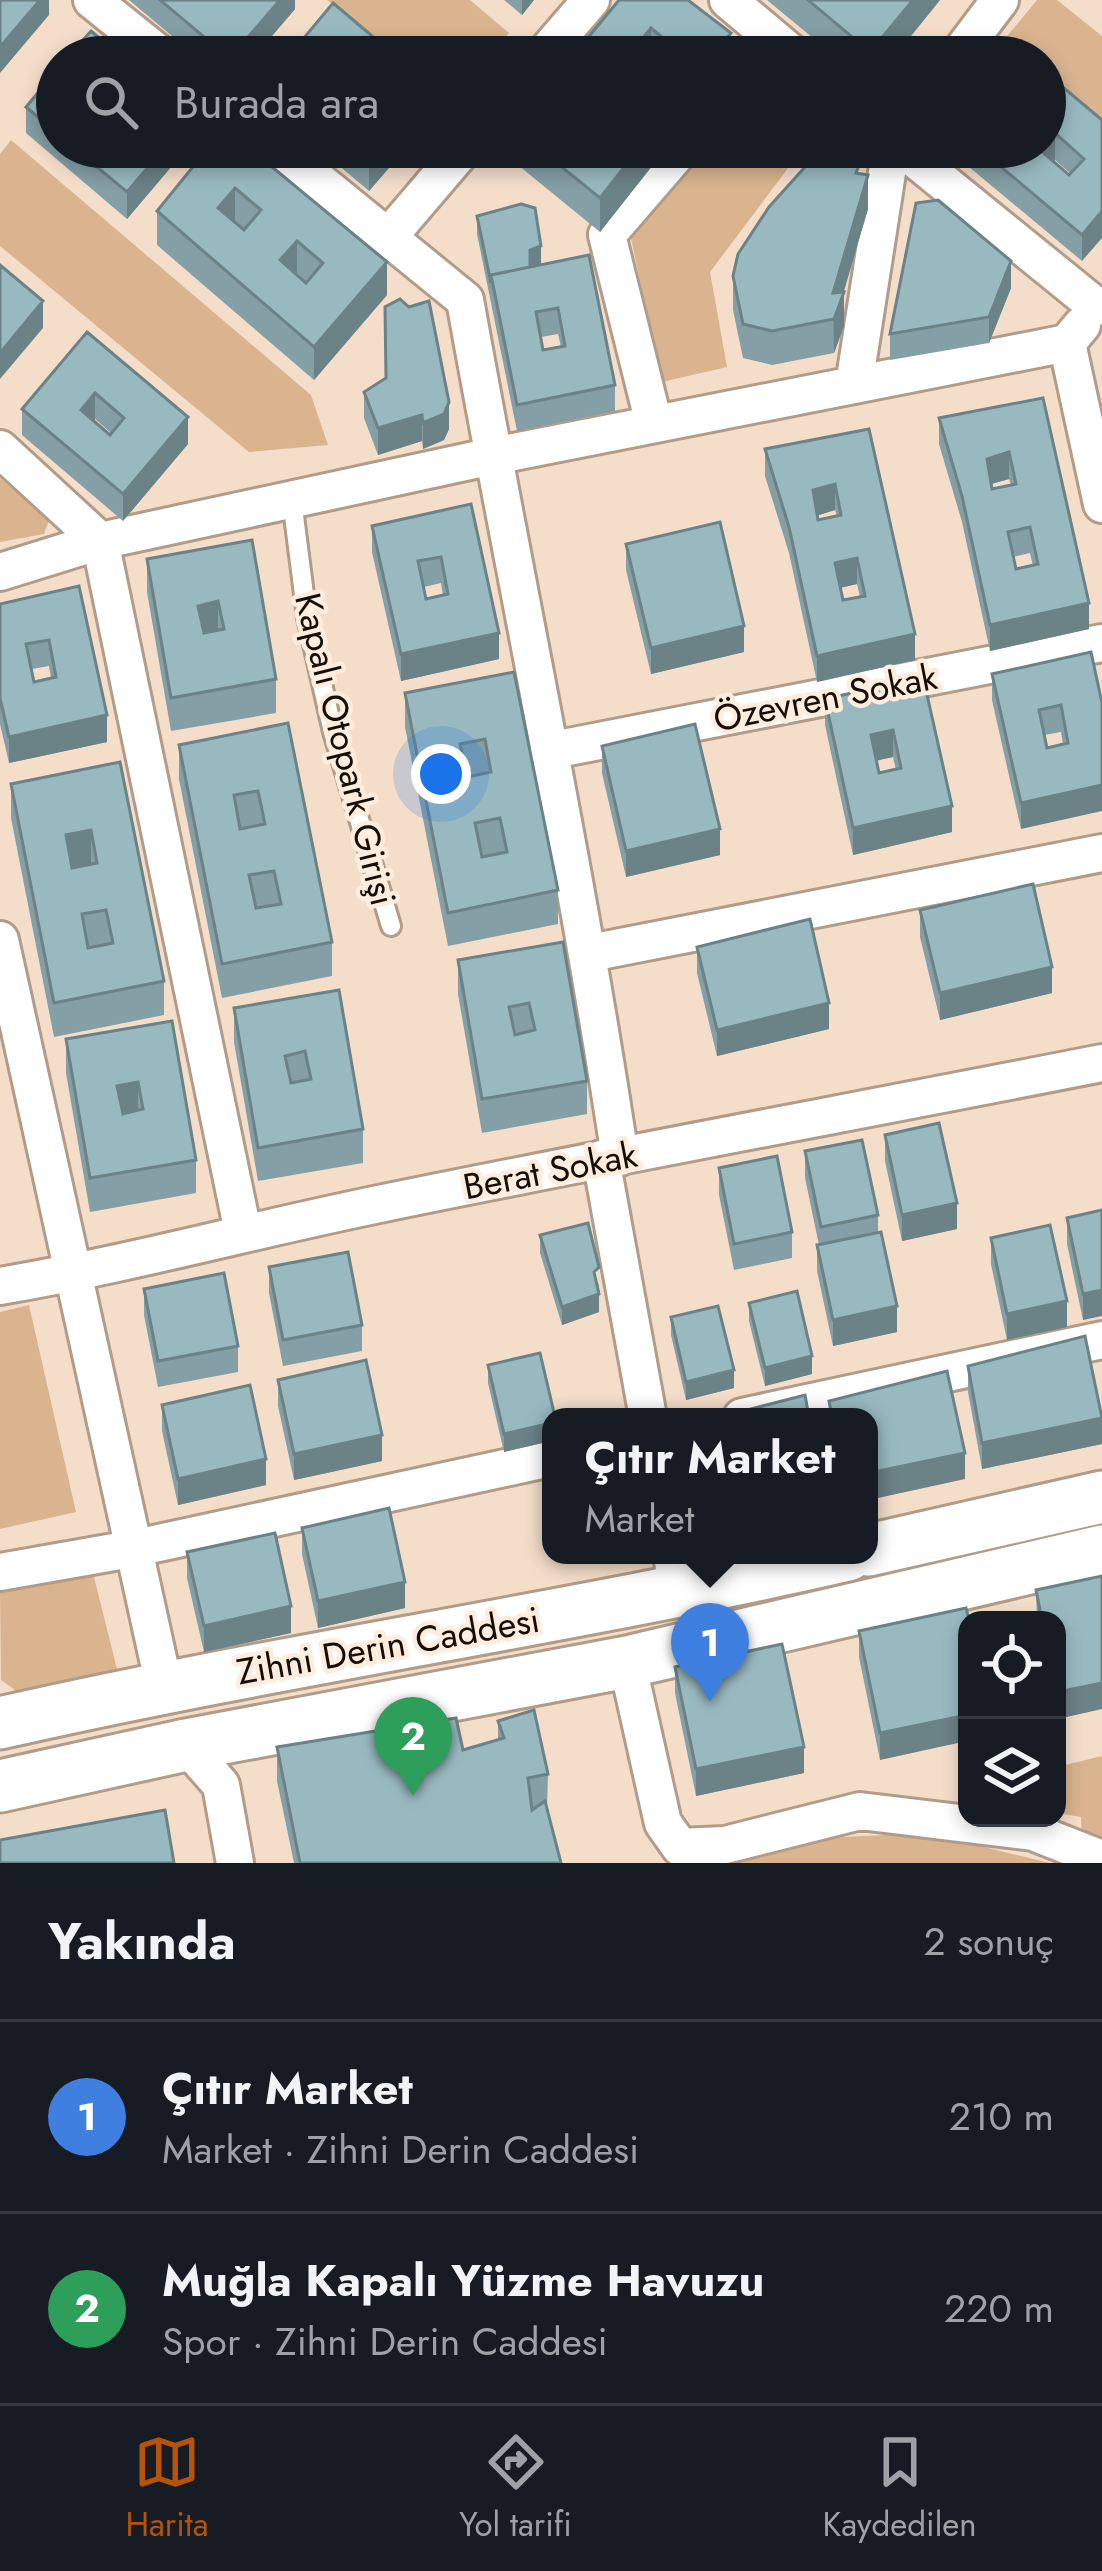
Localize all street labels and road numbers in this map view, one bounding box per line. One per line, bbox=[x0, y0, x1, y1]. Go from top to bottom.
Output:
street label: Kapalı Otopark Girişi bbox=[282, 587, 410, 911]
street label: Özevren Sokak bbox=[709, 650, 941, 744]
street label: Berat Sokak bbox=[459, 1128, 642, 1212]
street label: Zihni Derin Caddesi bbox=[232, 1593, 544, 1697]

